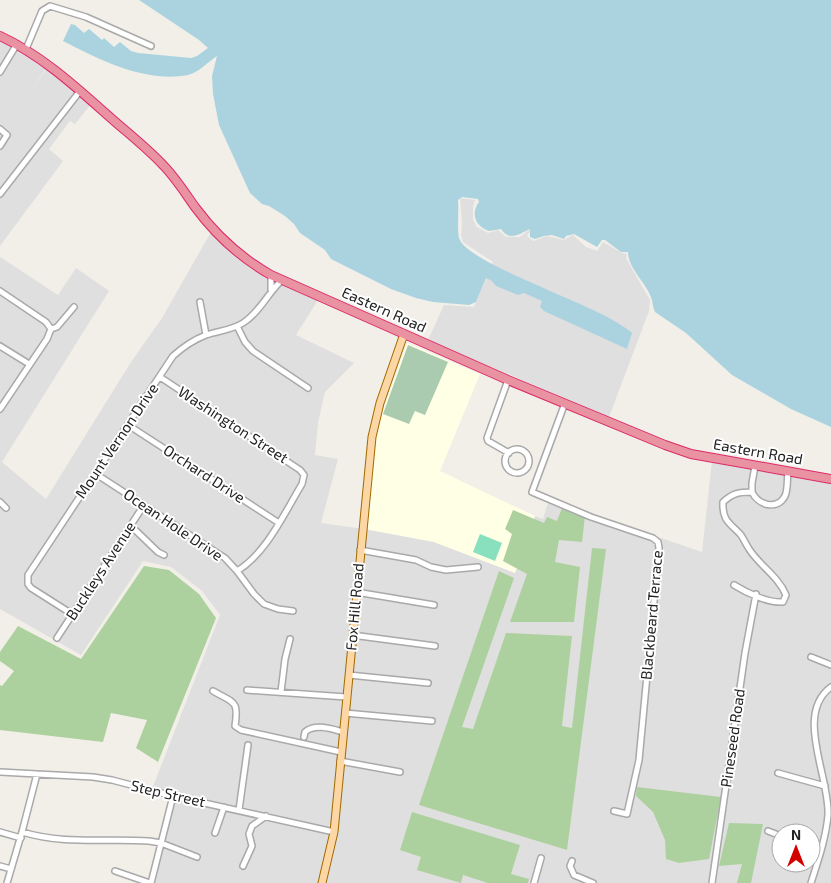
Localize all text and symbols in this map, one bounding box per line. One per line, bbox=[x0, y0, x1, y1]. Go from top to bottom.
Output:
street label: Eastern Road bbox=[339, 282, 429, 336]
street label: Mount Vernon Drive bbox=[71, 379, 161, 502]
street label: Washington Street bbox=[175, 382, 292, 467]
street label: Eastern Road bbox=[712, 434, 804, 468]
street label: Orchard Drive bbox=[160, 440, 249, 506]
street label: Ocean Hole Drive bbox=[121, 484, 227, 564]
street label: Buckleys Avenue bbox=[62, 518, 139, 623]
street label: Blackbeard Terrace bbox=[636, 549, 666, 680]
street label: Fox Hill Road bbox=[341, 562, 367, 651]
street label: Pineseed Road bbox=[716, 687, 748, 788]
street label: Step Street bbox=[129, 776, 207, 810]
north arrow bbox=[771, 823, 821, 873]
text: N bbox=[791, 826, 801, 843]

